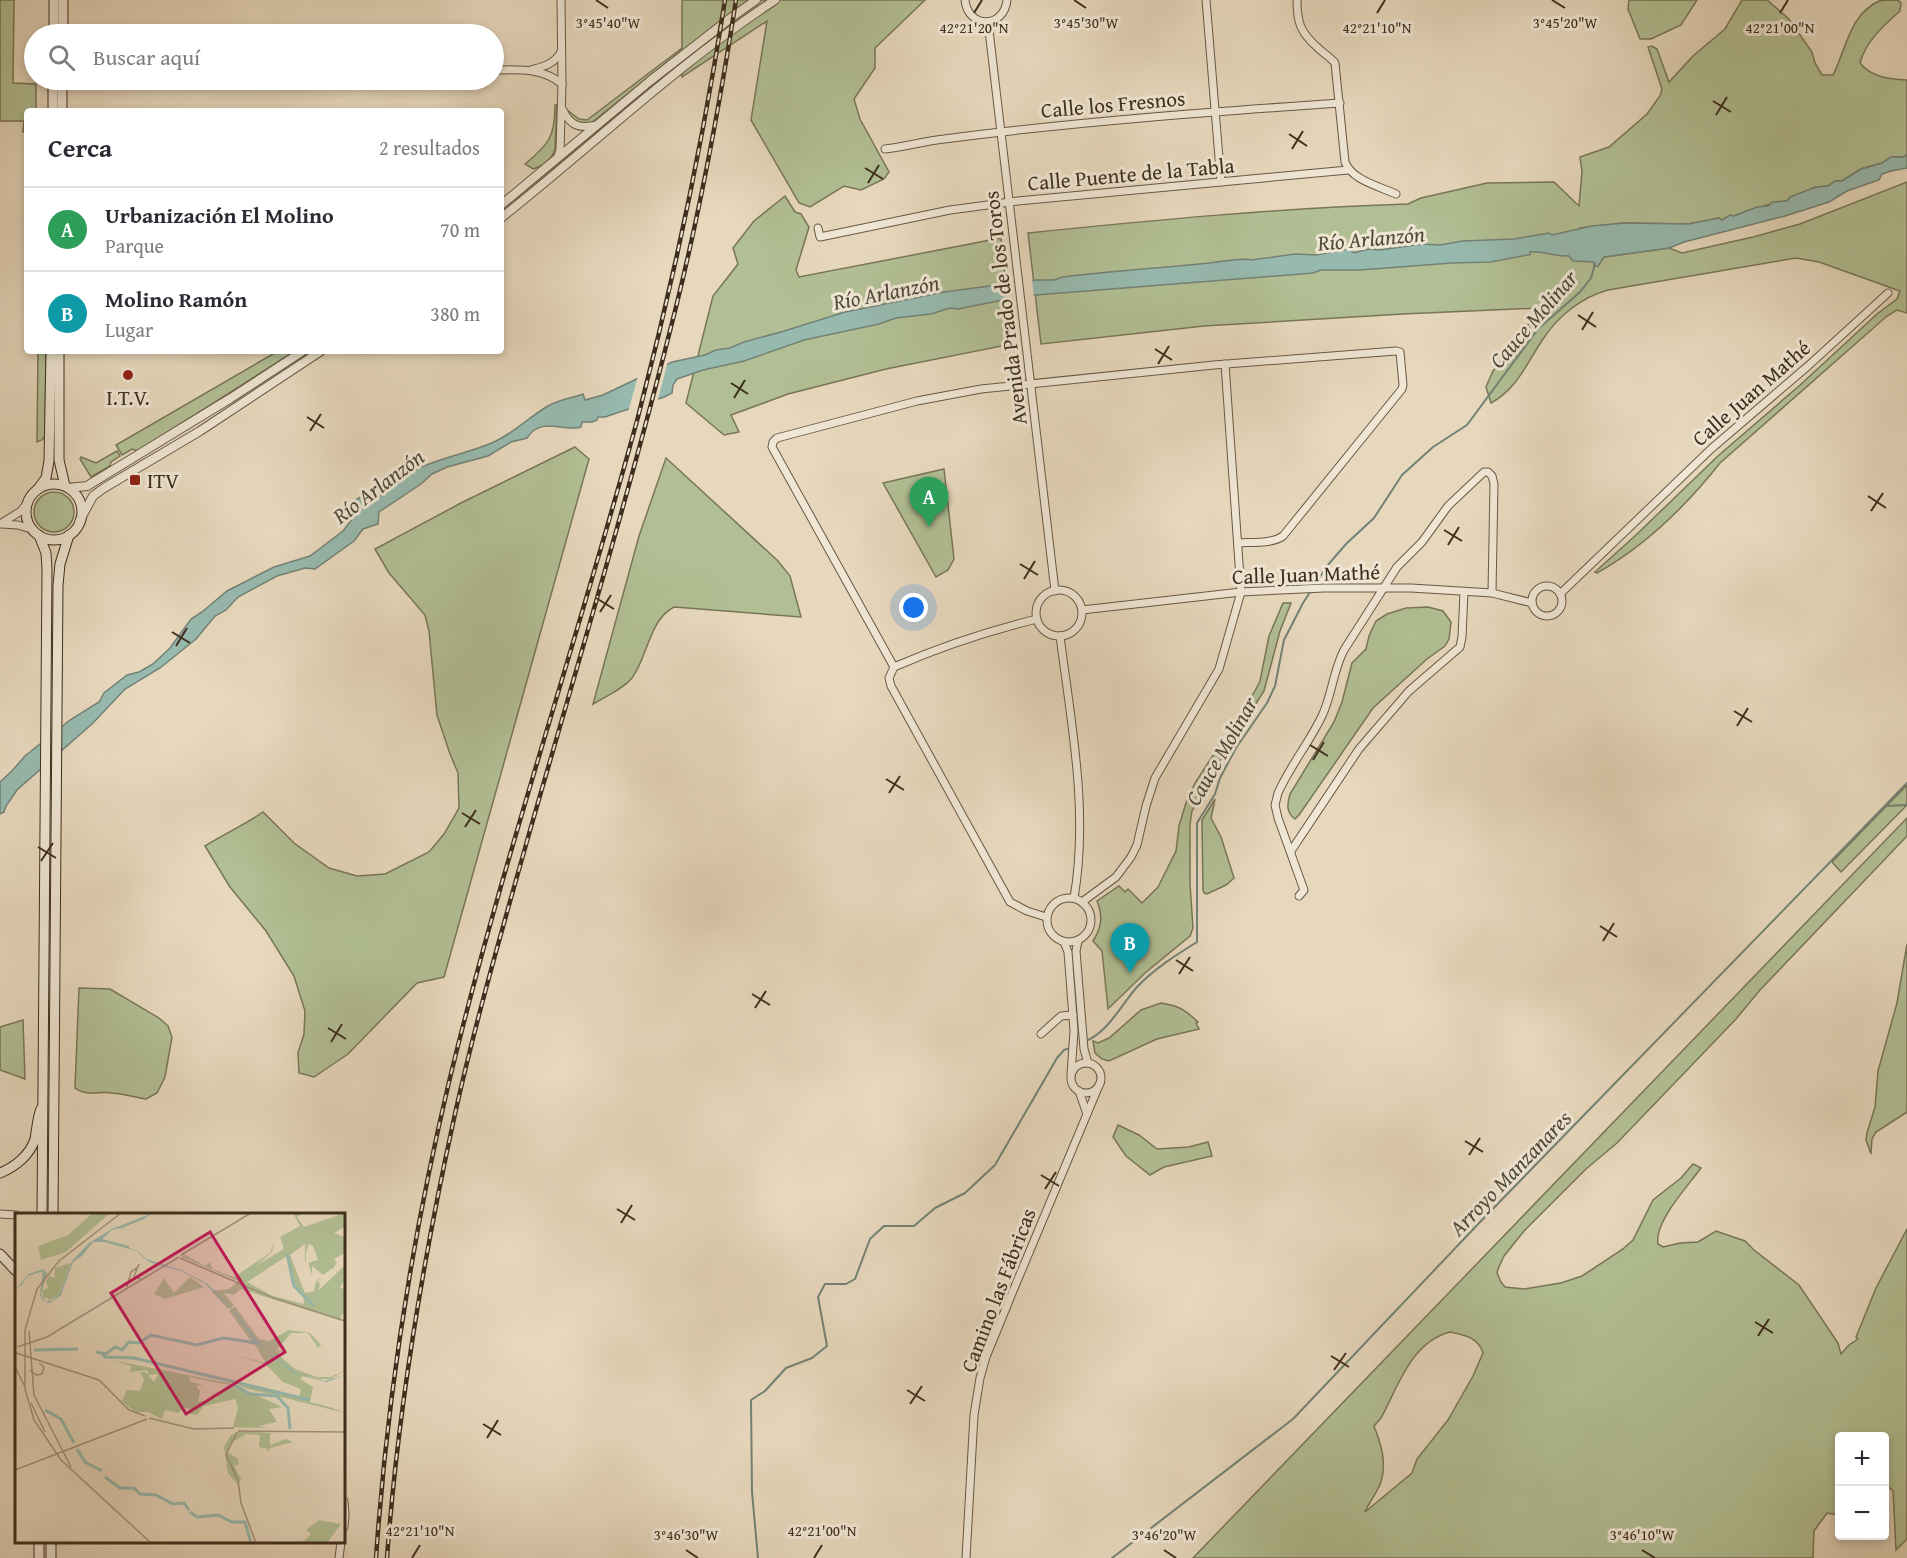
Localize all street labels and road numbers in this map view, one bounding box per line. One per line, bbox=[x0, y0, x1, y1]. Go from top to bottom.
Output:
street label: Calle los Fresnos bbox=[1040, 82, 1186, 126]
street label: Calle Puente de la Tabla bbox=[1026, 150, 1236, 198]
street label: Avenida Prado de los Toros bbox=[975, 189, 1035, 427]
street label: Calle Juan Mathé bbox=[1685, 333, 1817, 453]
street label: Calle Juan Mathé bbox=[1231, 556, 1381, 592]
street label: Camino las Fábricas bbox=[952, 1203, 1044, 1377]

